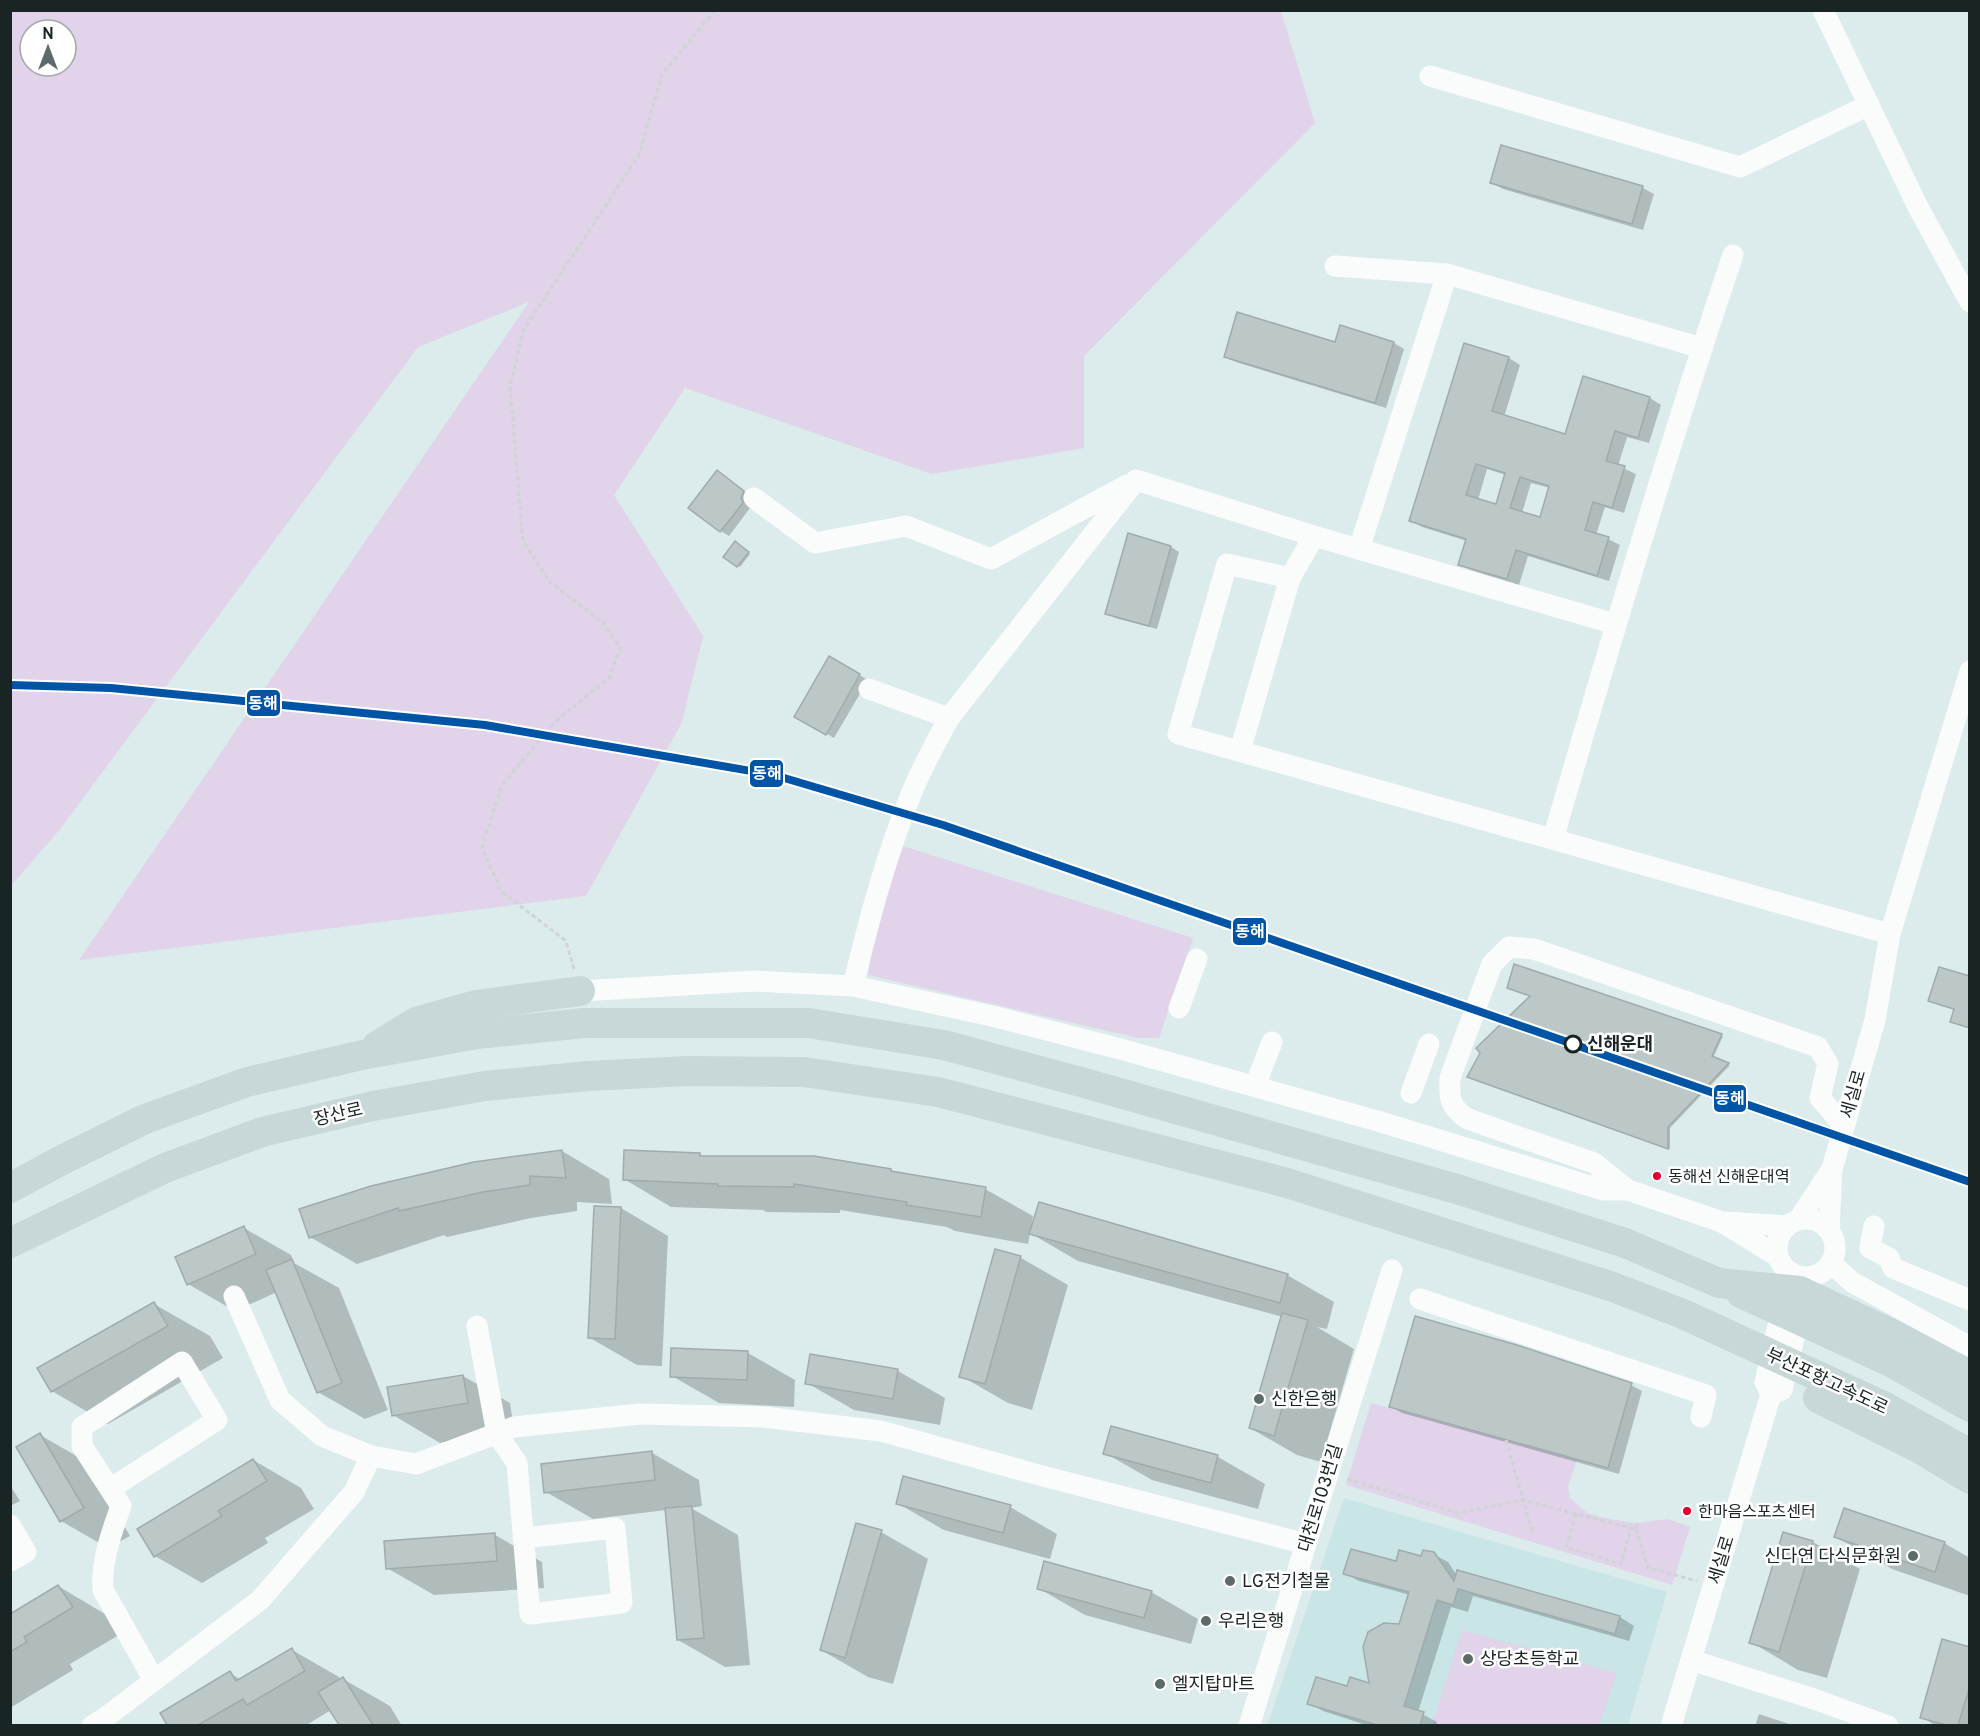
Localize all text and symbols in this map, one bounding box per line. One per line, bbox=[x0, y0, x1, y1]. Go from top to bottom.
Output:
north arrow bbox=[18, 18, 78, 78]
text: N bbox=[42, 25, 54, 45]
line badge: 동해 bbox=[246, 689, 281, 717]
text: 동해 bbox=[248, 695, 278, 715]
line badge: 동해 bbox=[749, 759, 784, 788]
text: 동해 bbox=[752, 765, 782, 785]
line badge: 동해 bbox=[1232, 917, 1267, 946]
text: 동해 bbox=[1235, 923, 1265, 943]
place label: 신해운대 bbox=[1587, 1034, 1653, 1057]
marker: 신해운대 bbox=[1564, 1035, 1582, 1053]
street label: 세실로 bbox=[1837, 1067, 1872, 1121]
line badge: 동해 bbox=[1713, 1084, 1747, 1113]
text: 동해 bbox=[1715, 1090, 1745, 1110]
street label: 장산로 bbox=[312, 1099, 365, 1132]
place label: 동해선 신해운대역 bbox=[1668, 1168, 1790, 1188]
marker: 동해선 신해운대역 bbox=[1651, 1170, 1663, 1182]
street label: 부산포항고속도로 bbox=[1761, 1344, 1891, 1421]
place label: 신한은행 bbox=[1271, 1389, 1337, 1412]
marker: 신한은행 bbox=[1252, 1392, 1266, 1406]
street label: 대천로103번길 bbox=[1294, 1442, 1349, 1555]
place label: 한마음스포츠센터 bbox=[1698, 1503, 1816, 1523]
marker: 한마음스포츠센터 bbox=[1681, 1505, 1693, 1517]
street label: 세실로 bbox=[1704, 1533, 1741, 1588]
place label: 신다연 다식문화원 bbox=[1764, 1546, 1901, 1569]
marker: 신다연 다식문화원 bbox=[1906, 1549, 1920, 1563]
place label: LG전기철물 bbox=[1242, 1571, 1330, 1594]
marker: LG전기철물 bbox=[1223, 1574, 1237, 1588]
place label: 우리은행 bbox=[1218, 1611, 1284, 1634]
marker: 우리은행 bbox=[1199, 1614, 1213, 1628]
place label: 상당초등학교 bbox=[1480, 1649, 1579, 1672]
marker: 상당초등학교 bbox=[1461, 1652, 1475, 1666]
place label: 엘지탑마트 bbox=[1172, 1674, 1255, 1697]
marker: 엘지탑마트 bbox=[1153, 1677, 1167, 1691]

